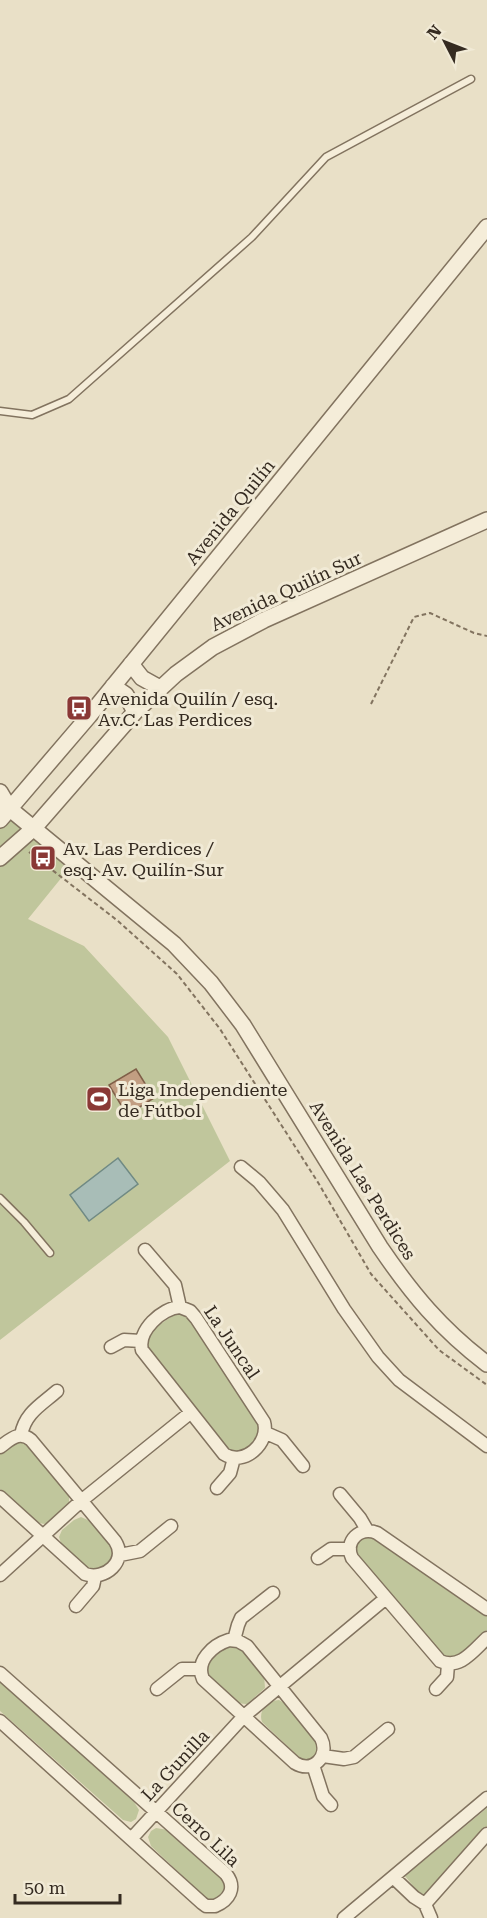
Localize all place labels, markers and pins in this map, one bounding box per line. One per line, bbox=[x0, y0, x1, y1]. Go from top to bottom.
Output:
place label: Avenida Quilín / esq. Av.C. Las Perdices bbox=[98, 688, 278, 730]
bus stop icon: Avenida Quilín / esq. Av.C. Las Perdices bbox=[64, 693, 94, 723]
place label: Av. Las Perdices / esq. Av. Quilín-Sur bbox=[63, 838, 224, 880]
bus stop icon: Av. Las Perdices / esq. Av. Quilín-Sur bbox=[28, 843, 58, 873]
place label: Liga Independiente de Fútbol bbox=[118, 1079, 287, 1121]
sports icon: Liga Independiente de Fútbol bbox=[84, 1084, 114, 1114]

